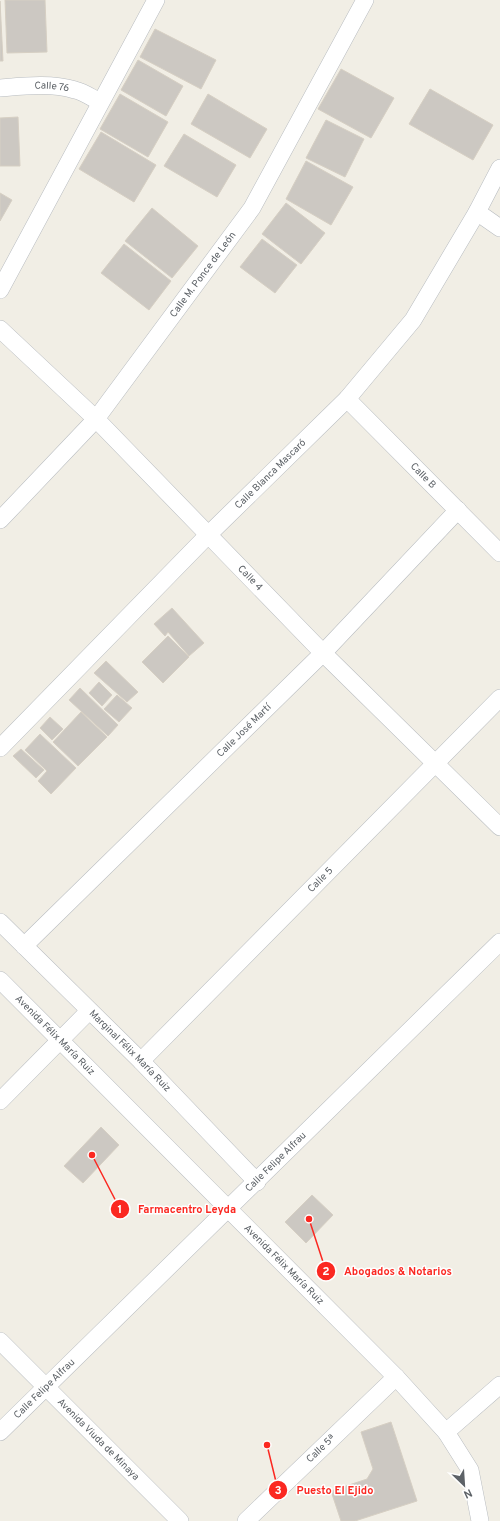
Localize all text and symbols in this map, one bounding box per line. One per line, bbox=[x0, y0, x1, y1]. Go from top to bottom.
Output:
street label: Calle 76 bbox=[34, 79, 71, 95]
street label: Calle M. Ponce de León bbox=[167, 229, 239, 320]
street label: Calle Blanca Mascaró bbox=[232, 436, 309, 512]
street label: Calle B bbox=[407, 460, 439, 491]
street label: Calle 4 bbox=[235, 562, 266, 594]
street label: Calle José Martí bbox=[214, 700, 275, 760]
street label: Calle 5 bbox=[305, 864, 336, 895]
street label: Avenida Félix María Ruiz bbox=[12, 992, 98, 1078]
street label: Marginal Félix María Ruiz bbox=[86, 1007, 174, 1095]
street label: Calle Felipe Alfrau bbox=[242, 1129, 309, 1195]
callout: Farmacentro Leyda bbox=[110, 1198, 244, 1221]
text: 1 bbox=[118, 1202, 122, 1218]
text: Farmacentro Leyda bbox=[138, 1203, 236, 1217]
street label: Avenida Félix María Ruiz bbox=[241, 1222, 327, 1308]
callout: Abogados & Notarios bbox=[316, 1259, 460, 1282]
text: 2 bbox=[322, 1264, 330, 1280]
text: Abogados & Notarios bbox=[344, 1265, 452, 1279]
street label: Calle Felipe Alfrau bbox=[11, 1356, 78, 1421]
street label: Avenida Viuda de Minaya bbox=[54, 1395, 142, 1483]
street label: Calle 5ª bbox=[304, 1432, 338, 1466]
north arrow bbox=[444, 1465, 484, 1505]
callout: Puesto El Ejido bbox=[268, 1479, 381, 1502]
text: 3 bbox=[274, 1483, 282, 1499]
text: Puesto El Ejido bbox=[297, 1484, 373, 1498]
text: N bbox=[461, 1485, 474, 1501]

